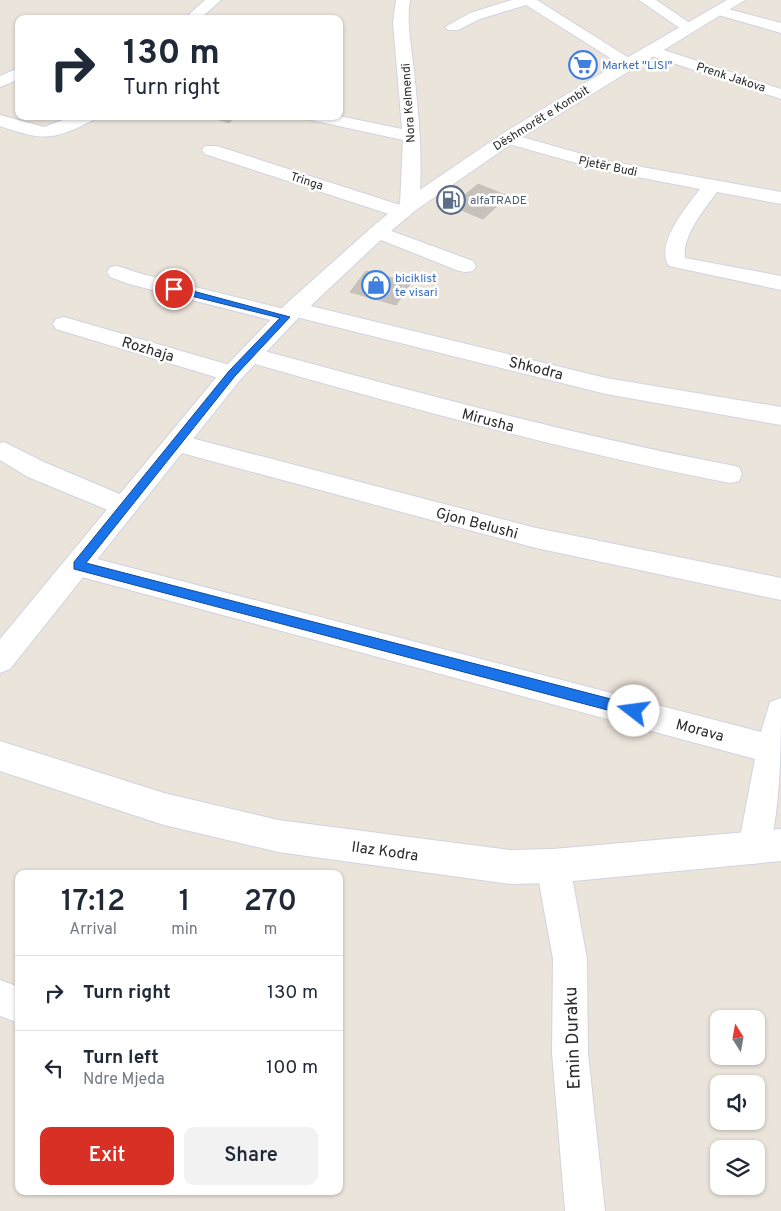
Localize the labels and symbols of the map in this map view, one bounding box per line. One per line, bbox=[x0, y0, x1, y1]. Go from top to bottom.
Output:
supermarket icon: Market "LISI" bbox=[568, 50, 598, 80]
place label: Market "LISI" bbox=[602, 58, 673, 74]
street label: Prenk Jakova bbox=[694, 59, 767, 97]
street label: Nora Kelmendi bbox=[398, 63, 420, 143]
street label: Dëshmorët e Kombit bbox=[490, 83, 593, 155]
street label: Pjetër Budi bbox=[577, 153, 639, 181]
street label: Tringa bbox=[288, 169, 325, 195]
fuel station icon: alfaTRADE bbox=[436, 185, 466, 215]
place label: alfaTRADE bbox=[470, 193, 527, 209]
pin bbox=[153, 268, 195, 310]
shop icon: biciklist te visari bbox=[361, 270, 391, 300]
place label: biciklist te visari bbox=[395, 271, 438, 301]
street label: Rozhaja bbox=[119, 333, 176, 367]
street label: Shkodra bbox=[506, 354, 565, 385]
street label: Mirusha bbox=[459, 405, 516, 438]
street label: Gjon Belushi bbox=[434, 504, 520, 545]
position arrow bbox=[607, 684, 659, 736]
street label: Morava bbox=[673, 716, 726, 747]
street label: Ilaz Kodra bbox=[350, 838, 419, 867]
street label: Emin Duraku bbox=[560, 986, 587, 1090]
north arrow bbox=[710, 1010, 765, 1065]

